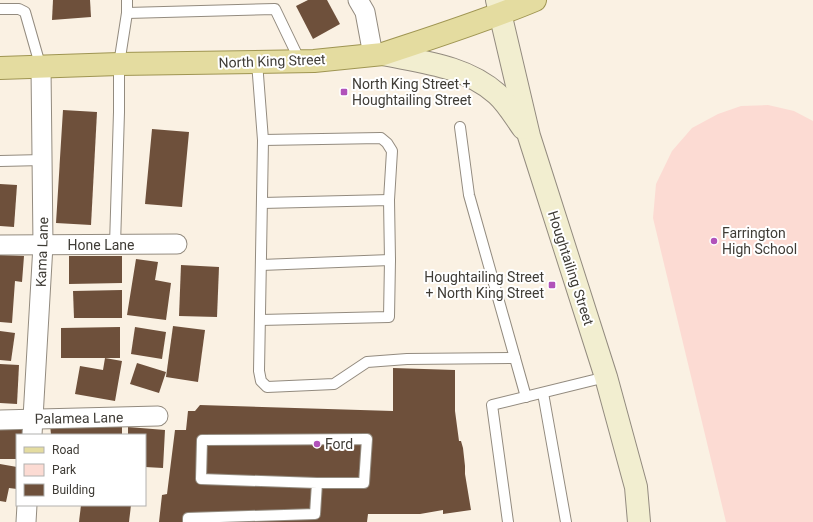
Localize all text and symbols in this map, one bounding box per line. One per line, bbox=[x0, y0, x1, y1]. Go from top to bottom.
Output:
street label: North King Street bbox=[218, 51, 326, 71]
place label: North King Street + Houghtailing Street bbox=[352, 76, 472, 108]
marker: North King Street + Houghtailing Street bbox=[339, 87, 349, 97]
street label: Houghtailing Street bbox=[545, 209, 597, 328]
street label: Kama Lane bbox=[33, 217, 51, 287]
place label: Farrington High School bbox=[722, 225, 797, 257]
marker: Farrington High School bbox=[709, 236, 719, 246]
street label: Hone Lane bbox=[68, 237, 134, 253]
place label: Houghtailing Street + North King Street bbox=[424, 269, 544, 301]
marker: Houghtailing Street + North King Street bbox=[547, 280, 557, 290]
street label: Palamea Lane bbox=[35, 409, 123, 427]
legend bbox=[16, 434, 146, 506]
place label: Ford bbox=[325, 436, 353, 452]
marker: Ford bbox=[312, 439, 322, 449]
text: Road bbox=[52, 443, 80, 457]
text: Park bbox=[52, 463, 77, 477]
text: Building bbox=[52, 483, 95, 497]

